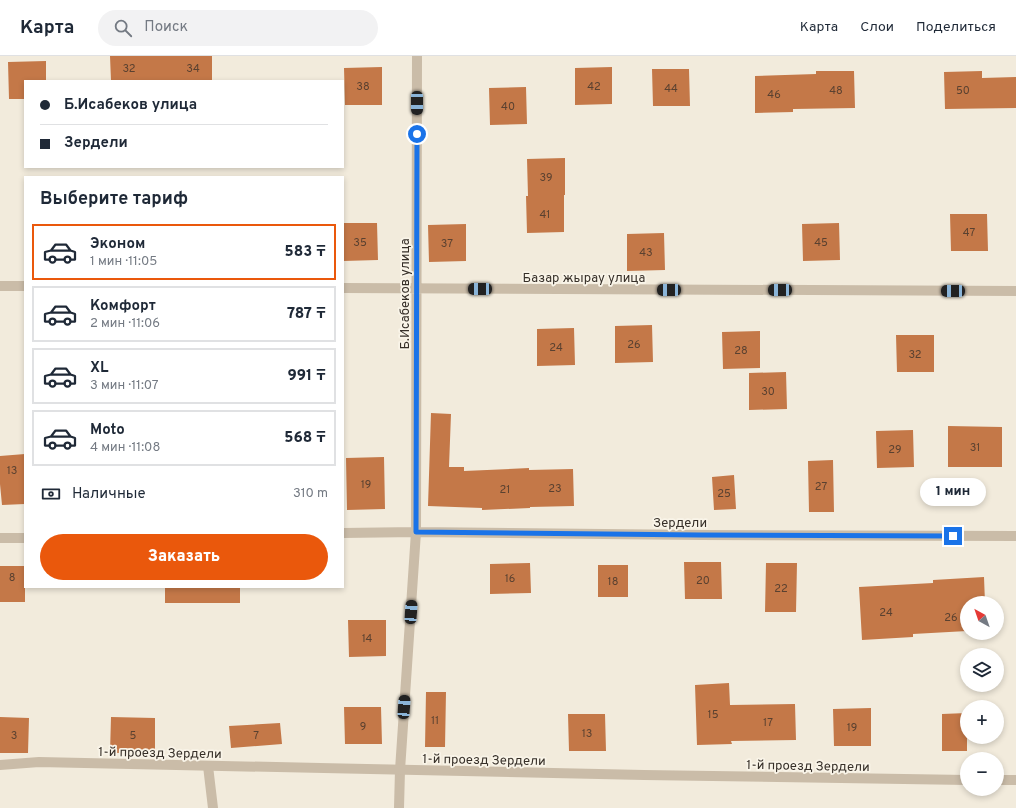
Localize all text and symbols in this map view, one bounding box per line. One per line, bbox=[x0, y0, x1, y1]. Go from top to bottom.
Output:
search box bbox=[98, 10, 378, 46]
text: Карта bbox=[20, 16, 74, 40]
icon: search bbox=[112, 17, 134, 39]
text: Поиск bbox=[144, 18, 188, 37]
text: Карта bbox=[800, 19, 838, 36]
text: Слои bbox=[860, 19, 894, 36]
text: Поделиться bbox=[916, 19, 996, 36]
house number: 32 bbox=[122, 62, 136, 76]
house number: 34 bbox=[186, 62, 200, 76]
house number: 38 bbox=[356, 80, 370, 94]
house number: 42 bbox=[587, 80, 601, 94]
house number: 44 bbox=[664, 82, 678, 96]
house number: 48 bbox=[829, 84, 843, 98]
house number: 50 bbox=[956, 84, 970, 98]
house number: 46 bbox=[767, 88, 781, 102]
car bbox=[411, 91, 423, 115]
text: Б.Исабеков улица bbox=[64, 96, 197, 115]
house number: 40 bbox=[501, 100, 515, 114]
route start bbox=[408, 125, 426, 143]
text: Зердели bbox=[64, 134, 128, 153]
house number: 39 bbox=[540, 171, 552, 185]
text: Выберите тариф bbox=[40, 188, 188, 211]
house number: 41 bbox=[540, 208, 550, 222]
house number: 47 bbox=[963, 226, 975, 240]
icon: car bbox=[42, 234, 78, 270]
text: Эконом bbox=[90, 235, 145, 254]
house number: 35 bbox=[353, 236, 367, 250]
house number: 45 bbox=[814, 236, 828, 250]
house number: 37 bbox=[441, 237, 453, 251]
street label: Б.Исабеков улица bbox=[398, 239, 414, 350]
text: 583 ₸ bbox=[285, 243, 326, 262]
house number: 43 bbox=[639, 246, 653, 260]
text: 1 мин · 11:05 bbox=[90, 254, 157, 270]
street label: Базар жырау улица bbox=[523, 271, 645, 287]
car bbox=[468, 283, 492, 295]
car bbox=[657, 284, 681, 296]
car bbox=[768, 284, 792, 296]
car bbox=[941, 285, 965, 297]
icon: car bbox=[42, 296, 78, 332]
text: Комфорт bbox=[90, 297, 156, 316]
text: 787 ₸ bbox=[287, 305, 326, 324]
text: 2 мин · 11:06 bbox=[90, 316, 160, 332]
house number: 26 bbox=[627, 338, 641, 352]
house number: 24 bbox=[549, 341, 563, 355]
house number: 28 bbox=[734, 344, 748, 358]
house number: 32 bbox=[908, 348, 922, 362]
icon: car bbox=[42, 358, 78, 394]
text: XL bbox=[90, 359, 108, 378]
text: 991 ₸ bbox=[287, 367, 326, 386]
text: 3 мин · 11:07 bbox=[90, 378, 159, 394]
house number: 30 bbox=[761, 385, 775, 399]
icon: car bbox=[42, 420, 78, 456]
text: Moto bbox=[90, 421, 125, 440]
text: 568 ₸ bbox=[284, 429, 326, 448]
text: 4 мин · 11:08 bbox=[90, 440, 160, 456]
house number: 31 bbox=[970, 441, 980, 455]
house number: 29 bbox=[888, 443, 902, 457]
house number: 13 bbox=[7, 464, 17, 478]
house number: 19 bbox=[361, 478, 371, 492]
callout: 1 мин bbox=[920, 478, 986, 506]
house number: 27 bbox=[815, 480, 827, 494]
house number: 23 bbox=[548, 482, 562, 496]
icon: cash bbox=[40, 483, 62, 505]
house number: 21 bbox=[500, 483, 510, 497]
text: 1 мин bbox=[936, 484, 970, 500]
text: Наличные bbox=[72, 485, 146, 504]
text: 310 m bbox=[293, 486, 328, 502]
house number: 25 bbox=[717, 487, 731, 501]
street label: Зердели bbox=[653, 516, 707, 532]
route end bbox=[944, 527, 962, 545]
button: Заказать bbox=[40, 534, 328, 580]
house number: 8 bbox=[9, 571, 15, 585]
house number: 16 bbox=[505, 572, 515, 586]
house number: 20 bbox=[696, 574, 710, 588]
house number: 18 bbox=[608, 575, 618, 589]
house number: 22 bbox=[774, 582, 788, 596]
north arrow bbox=[960, 596, 1004, 640]
map controls bbox=[960, 596, 1004, 796]
car bbox=[404, 600, 418, 624]
house number: 24 bbox=[879, 606, 893, 620]
house number: 26 bbox=[944, 611, 958, 625]
house number: 14 bbox=[362, 632, 373, 646]
button: layers bbox=[960, 648, 1004, 692]
car bbox=[397, 695, 411, 719]
button: + bbox=[960, 700, 1004, 744]
house number: 15 bbox=[708, 708, 719, 722]
house number: 11 bbox=[431, 714, 439, 728]
house number: 17 bbox=[763, 716, 773, 730]
house number: 9 bbox=[360, 720, 366, 734]
house number: 19 bbox=[847, 721, 857, 735]
house number: 13 bbox=[582, 727, 592, 741]
house number: 3 bbox=[11, 729, 17, 743]
house number: 5 bbox=[130, 729, 137, 743]
house number: 7 bbox=[253, 729, 259, 743]
street label: 1-й проезд Зердели bbox=[98, 745, 222, 763]
street label: 1-й проезд Зердели bbox=[422, 752, 546, 770]
button: − bbox=[960, 752, 1004, 796]
street label: 1-й проезд Зердели bbox=[746, 758, 870, 776]

